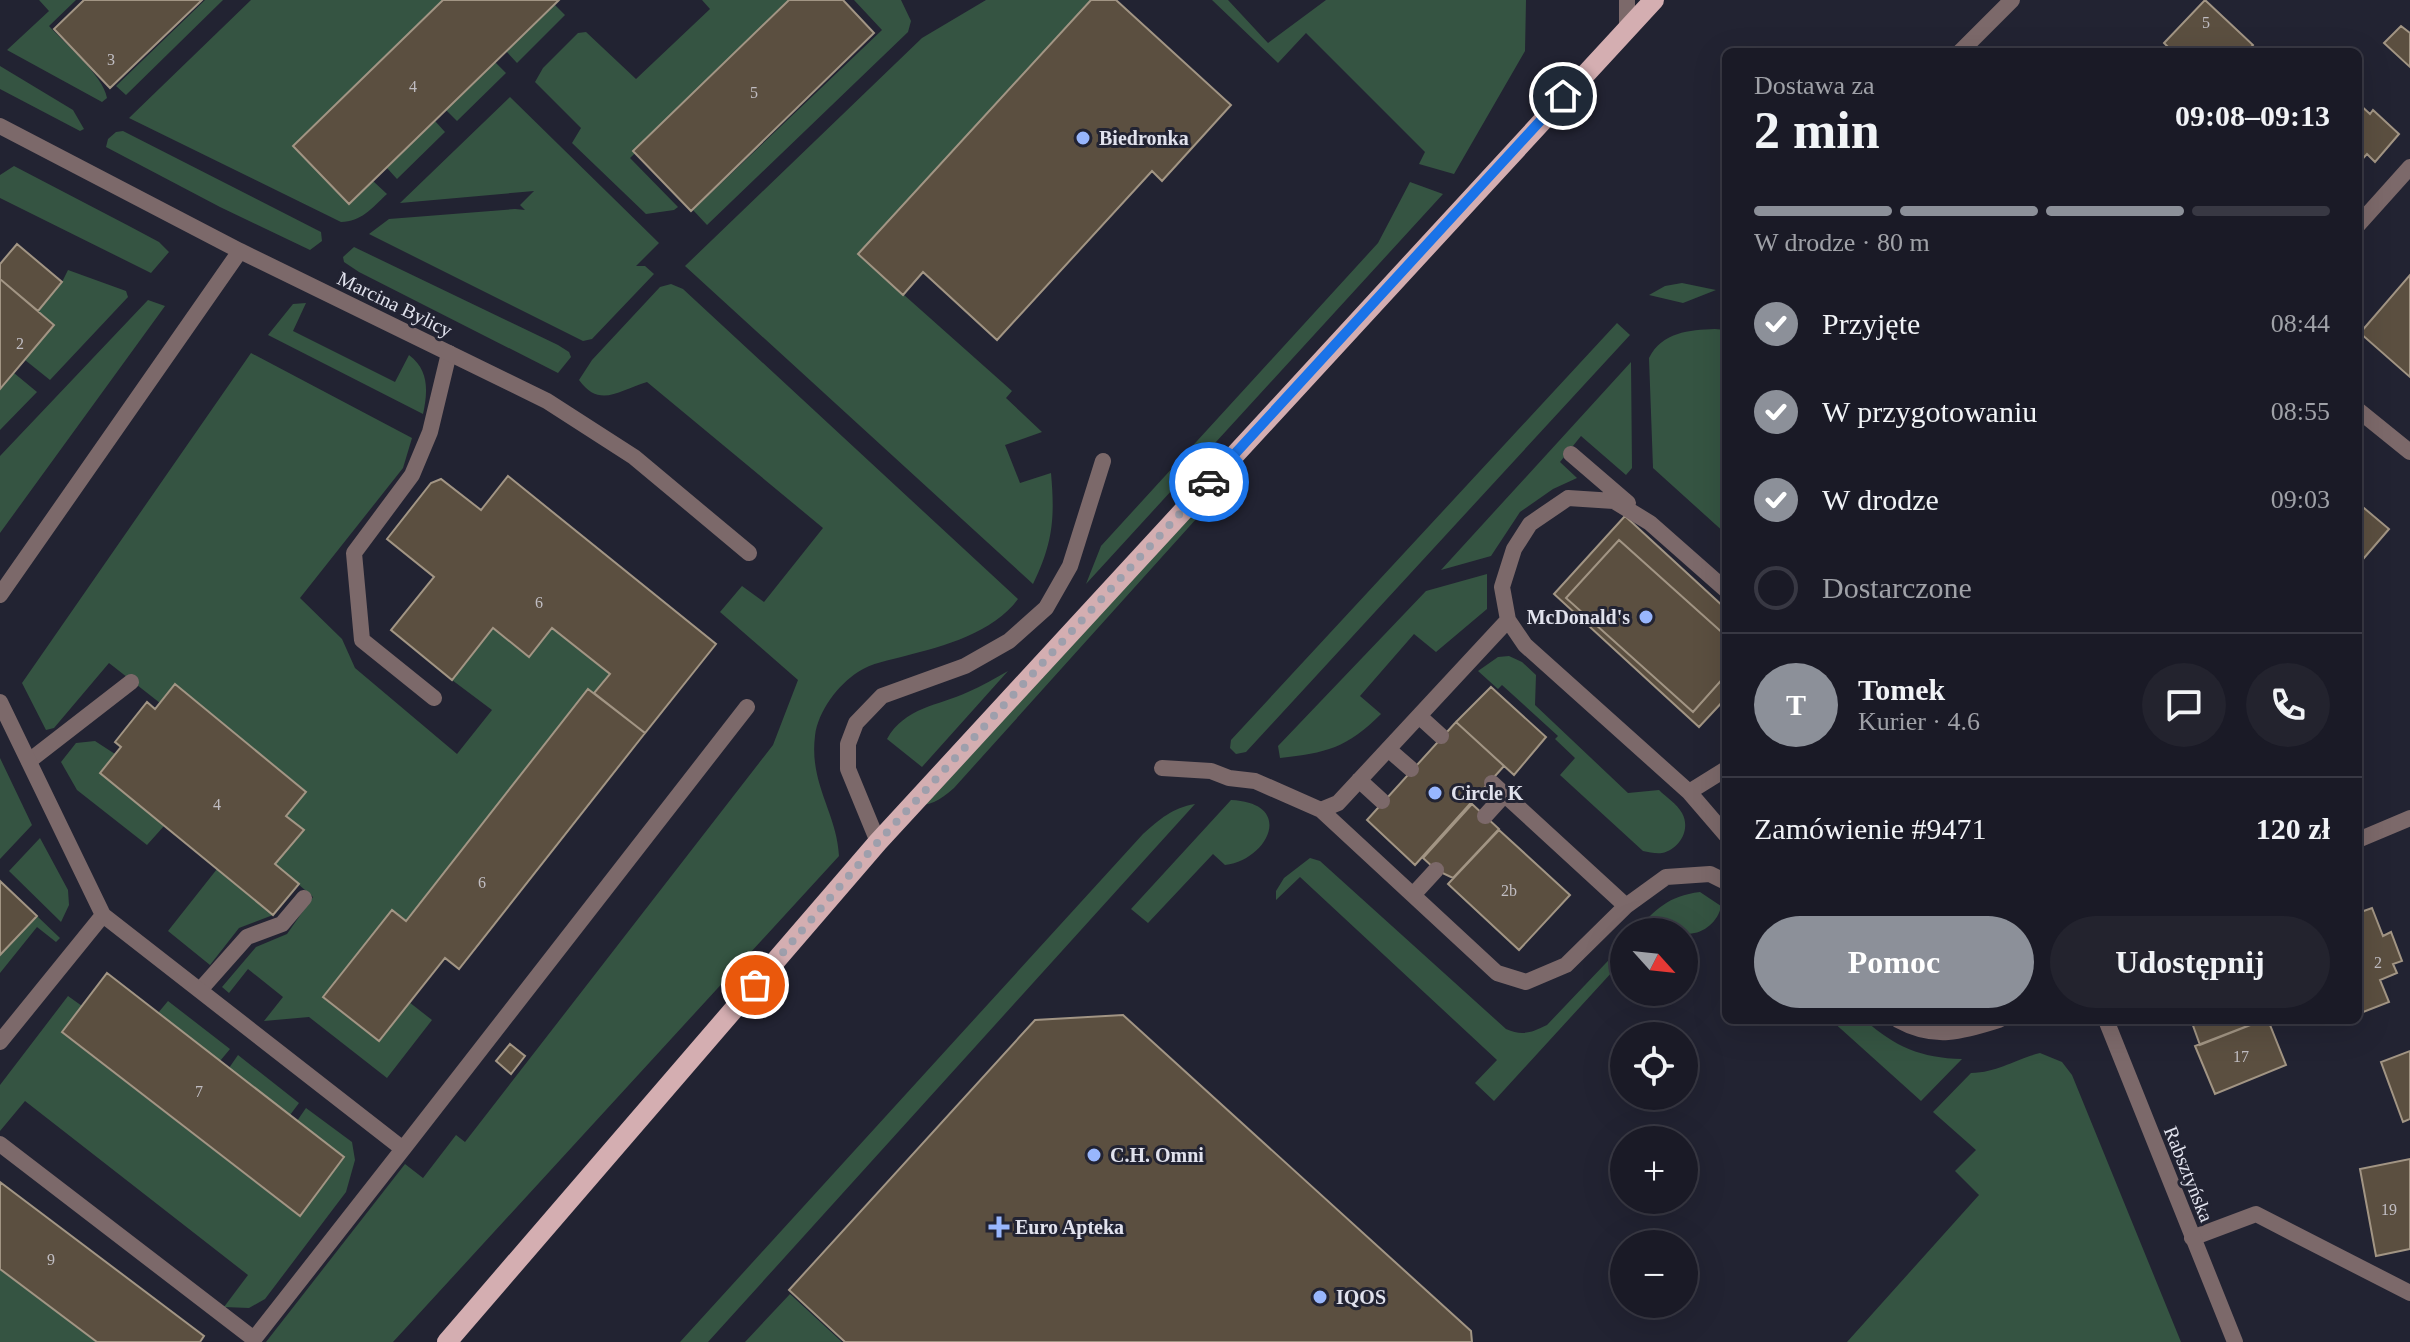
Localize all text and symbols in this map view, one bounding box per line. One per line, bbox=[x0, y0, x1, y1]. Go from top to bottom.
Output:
house number: 5 bbox=[2202, 14, 2210, 31]
house number: 3 bbox=[107, 51, 115, 68]
pin bbox=[1529, 62, 1597, 130]
text: Dostawa za bbox=[1754, 71, 1875, 100]
icon: home bbox=[1541, 74, 1585, 118]
house number: 4 bbox=[409, 78, 417, 95]
house number: 5 bbox=[750, 84, 758, 101]
text: 09:08–09:13 bbox=[2175, 99, 2330, 132]
text: 2 min bbox=[1754, 102, 1880, 159]
place label: Biedronka bbox=[1099, 127, 1189, 149]
marker: Biedronka bbox=[1074, 129, 1092, 147]
text: W drodze · 80 m bbox=[1754, 228, 1930, 257]
street label: Marcina Bylicy bbox=[334, 267, 456, 342]
icon: check bbox=[1754, 302, 1798, 346]
text: Przyjęte bbox=[1822, 307, 1920, 340]
text: 08:44 bbox=[2271, 309, 2330, 338]
house number: 2 bbox=[16, 335, 24, 352]
icon: check bbox=[1754, 390, 1798, 434]
text: W przygotowaniu bbox=[1822, 395, 2037, 428]
text: 08:55 bbox=[2271, 397, 2330, 426]
courier bbox=[1169, 442, 1249, 522]
icon: car bbox=[1187, 460, 1231, 504]
icon: check bbox=[1754, 478, 1798, 522]
text: W drodze bbox=[1822, 483, 1939, 516]
text: 09:03 bbox=[2271, 485, 2330, 514]
text: Dostarczone bbox=[1822, 571, 1972, 604]
house number: 6 bbox=[535, 594, 543, 611]
place label: McDonald's bbox=[1527, 606, 1630, 628]
marker: McDonald's bbox=[1637, 608, 1655, 626]
button: chat bbox=[2142, 663, 2226, 747]
button: phone bbox=[2246, 663, 2330, 747]
text: Tomek bbox=[1858, 673, 1945, 706]
text: T bbox=[1786, 688, 1806, 721]
text: Kurier · 4.6 bbox=[1858, 707, 1980, 736]
place label: Circle K bbox=[1451, 782, 1524, 804]
marker: Circle K bbox=[1426, 784, 1444, 802]
house number: 4 bbox=[213, 796, 221, 813]
text: Zamówienie #9471 bbox=[1754, 812, 1986, 845]
text: 120 zł bbox=[2256, 812, 2330, 845]
house number: 6 bbox=[478, 874, 486, 891]
house number: 2b bbox=[1501, 882, 1517, 899]
button: Pomoc bbox=[1754, 916, 2034, 1008]
button: Udostępnij bbox=[2050, 916, 2330, 1008]
north arrow bbox=[1610, 918, 1698, 1006]
map controls bbox=[1610, 918, 1698, 1318]
pin bbox=[721, 951, 789, 1019]
house number: 2 bbox=[2374, 954, 2382, 971]
icon: bag bbox=[733, 963, 777, 1007]
button: locate bbox=[1610, 1022, 1698, 1110]
house number: 17 bbox=[2233, 1048, 2249, 1065]
house number: 7 bbox=[195, 1083, 203, 1100]
street label: Rabsztyńska bbox=[2159, 1123, 2218, 1225]
button: + bbox=[1610, 1126, 1698, 1214]
place label: C.H. Omni bbox=[1110, 1144, 1204, 1166]
marker: C.H. Omni bbox=[1085, 1146, 1103, 1164]
house number: 19 bbox=[2381, 1201, 2397, 1218]
place label: Euro Apteka bbox=[1015, 1216, 1124, 1239]
marker: Euro Apteka bbox=[990, 1218, 1008, 1236]
button: − bbox=[1610, 1230, 1698, 1318]
house number: 9 bbox=[47, 1251, 55, 1268]
place label: IQOS bbox=[1336, 1286, 1386, 1308]
marker: IQOS bbox=[1311, 1288, 1329, 1306]

